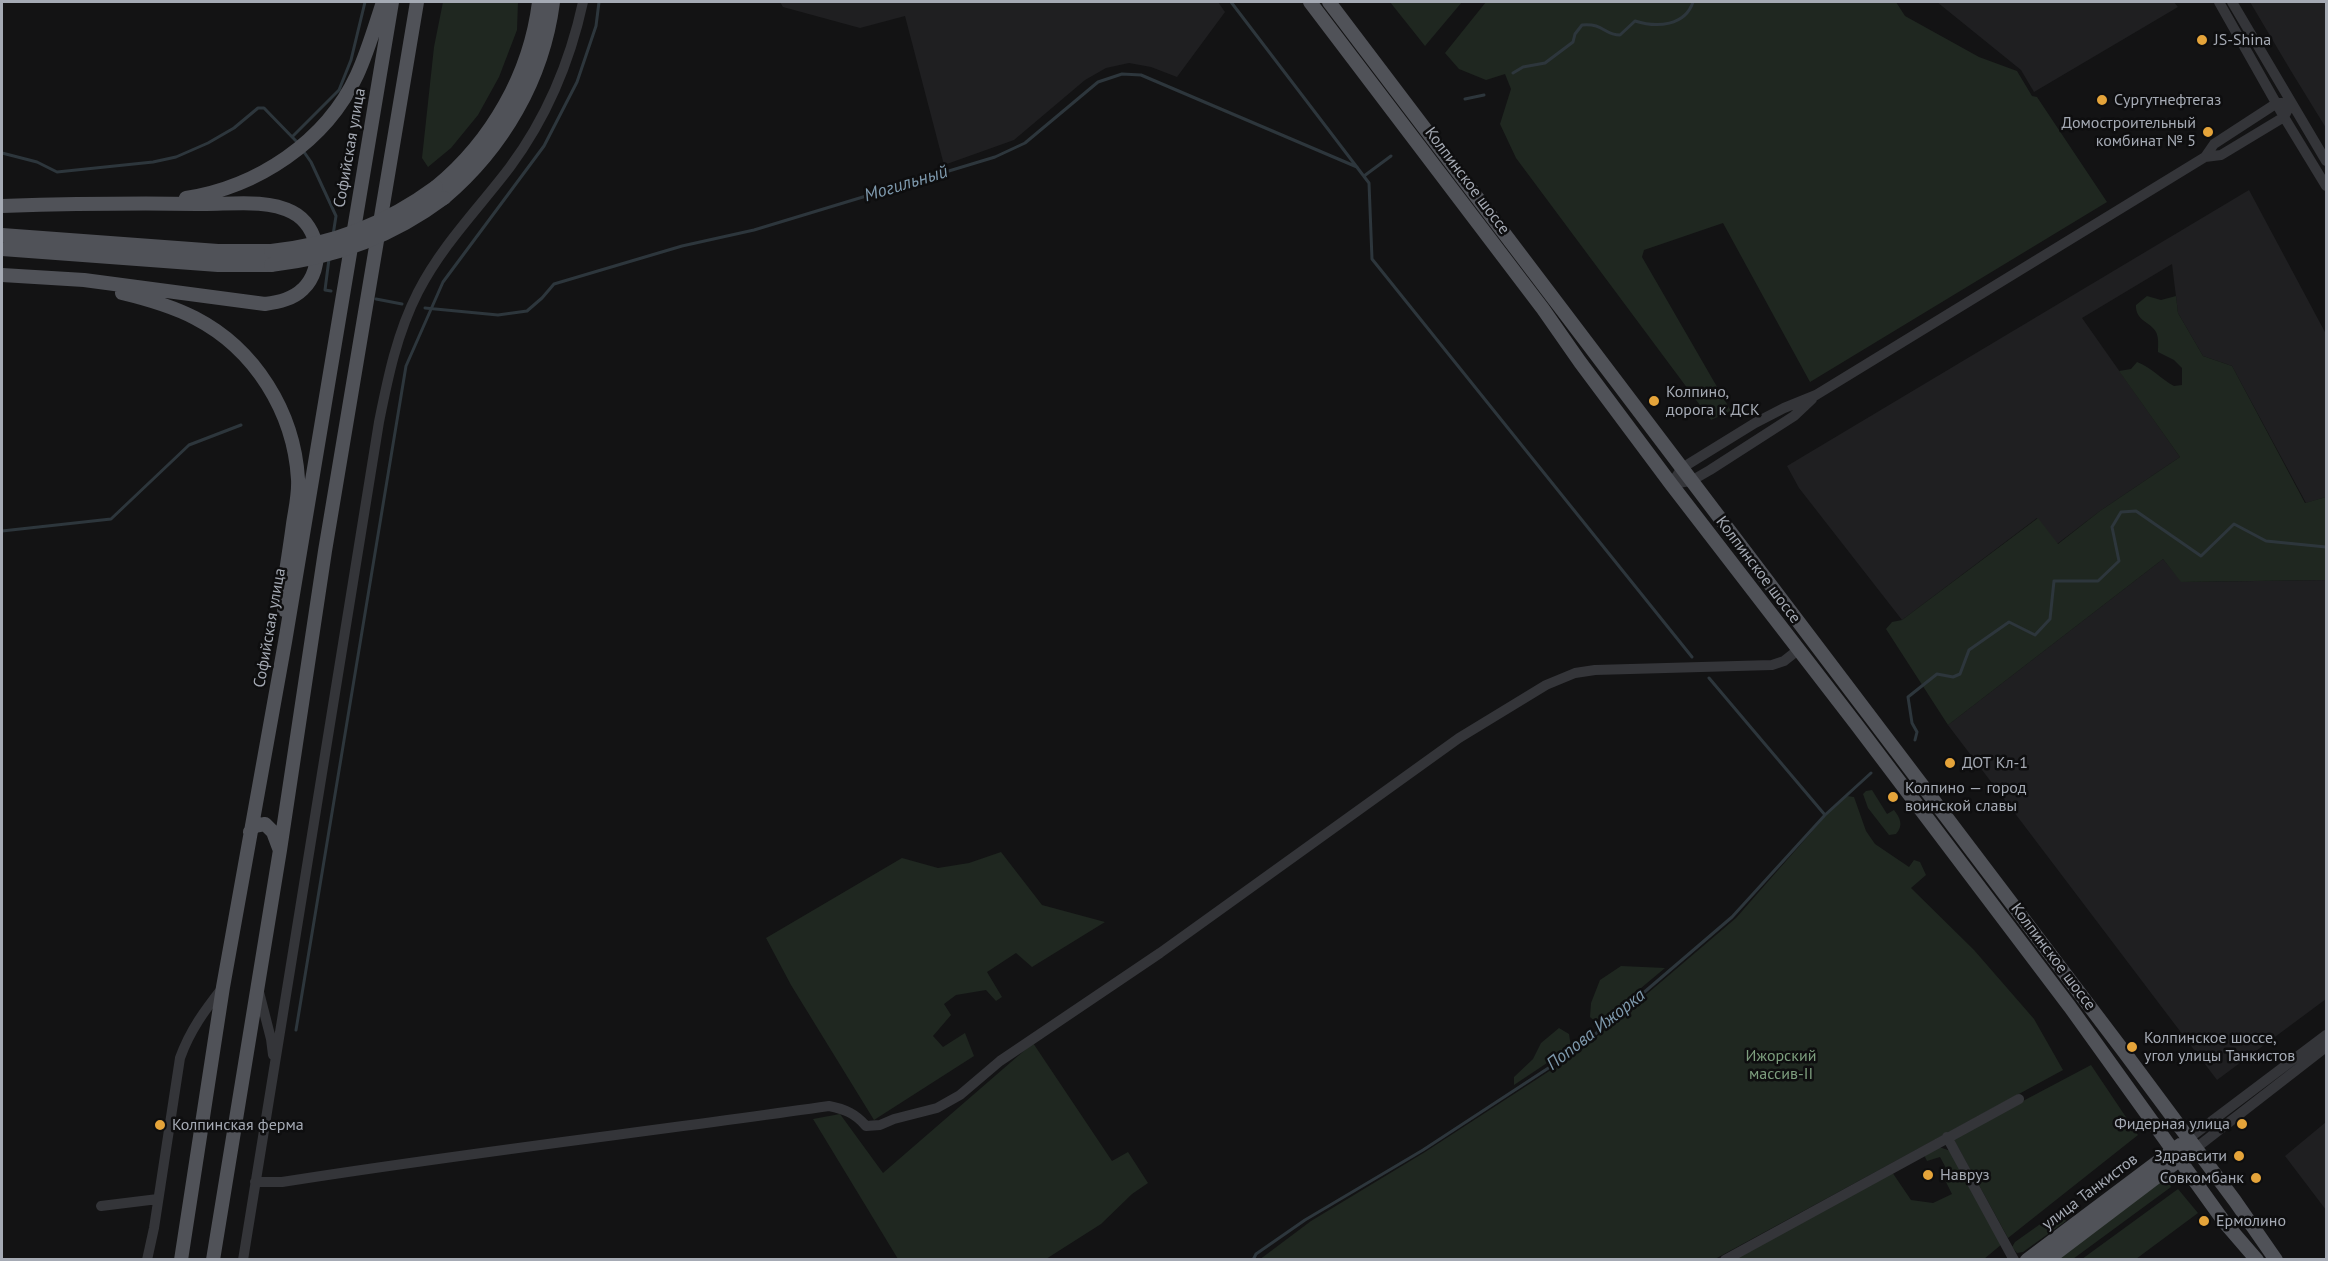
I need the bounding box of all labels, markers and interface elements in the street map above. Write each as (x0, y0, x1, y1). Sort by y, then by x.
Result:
place label: JS-Shina (2214, 30, 2271, 50)
marker: JS-Shina (2195, 33, 2209, 47)
street label: Софийская улица (330, 87, 370, 209)
place label: Сургутнефтегаз (2114, 90, 2221, 110)
marker: Сургутнефтегаз (2095, 93, 2109, 107)
place label: Домостроительный комбинат № 5 (2062, 113, 2196, 151)
street label: Колпинское шоссе (1421, 124, 1513, 238)
marker: Домостроительный комбинат № 5 (2201, 125, 2215, 139)
water label: Могильный (862, 161, 950, 207)
place label: Колпино, дорога к ДСК (1666, 382, 1760, 420)
marker: Колпино, дорога к ДСК (1647, 394, 1661, 408)
street label: Колпинское шоссе (1712, 513, 1804, 627)
street label: Софийская улица (250, 567, 290, 689)
place label: ДОТ Кл-1 (1962, 753, 2028, 773)
marker: ДОТ Кл-1 (1943, 756, 1957, 770)
place label: Колпино — город воинской славы (1905, 778, 2026, 816)
marker: Колпино — город воинской славы (1886, 790, 1900, 804)
street label: Колпинское шоссе (2007, 900, 2099, 1014)
water label: Попова Ижорка (1542, 985, 1650, 1075)
place label: Колпинское шоссе, угол улицы Танкистов (2144, 1028, 2295, 1066)
marker: Колпинское шоссе, угол улицы Танкистов (2125, 1040, 2139, 1054)
park label: Ижорский массив-II (1746, 1046, 1816, 1084)
place label: Фидерная улица (2114, 1114, 2230, 1134)
place label: Колпинская ферма (172, 1115, 304, 1135)
marker: Фидерная улица (2235, 1117, 2249, 1131)
marker: Колпинская ферма (153, 1118, 167, 1132)
place label: Здравсити (2154, 1146, 2227, 1166)
marker: Здравсити (2232, 1149, 2246, 1163)
street label: улица Танкистов (2038, 1150, 2142, 1234)
place label: Навруз (1940, 1165, 1990, 1185)
marker: Навруз (1921, 1168, 1935, 1182)
place label: Совкомбанк (2160, 1168, 2244, 1188)
marker: Совкомбанк (2249, 1171, 2263, 1185)
place label: Ермолино (2216, 1211, 2286, 1231)
marker: Ермолино (2197, 1214, 2211, 1228)

